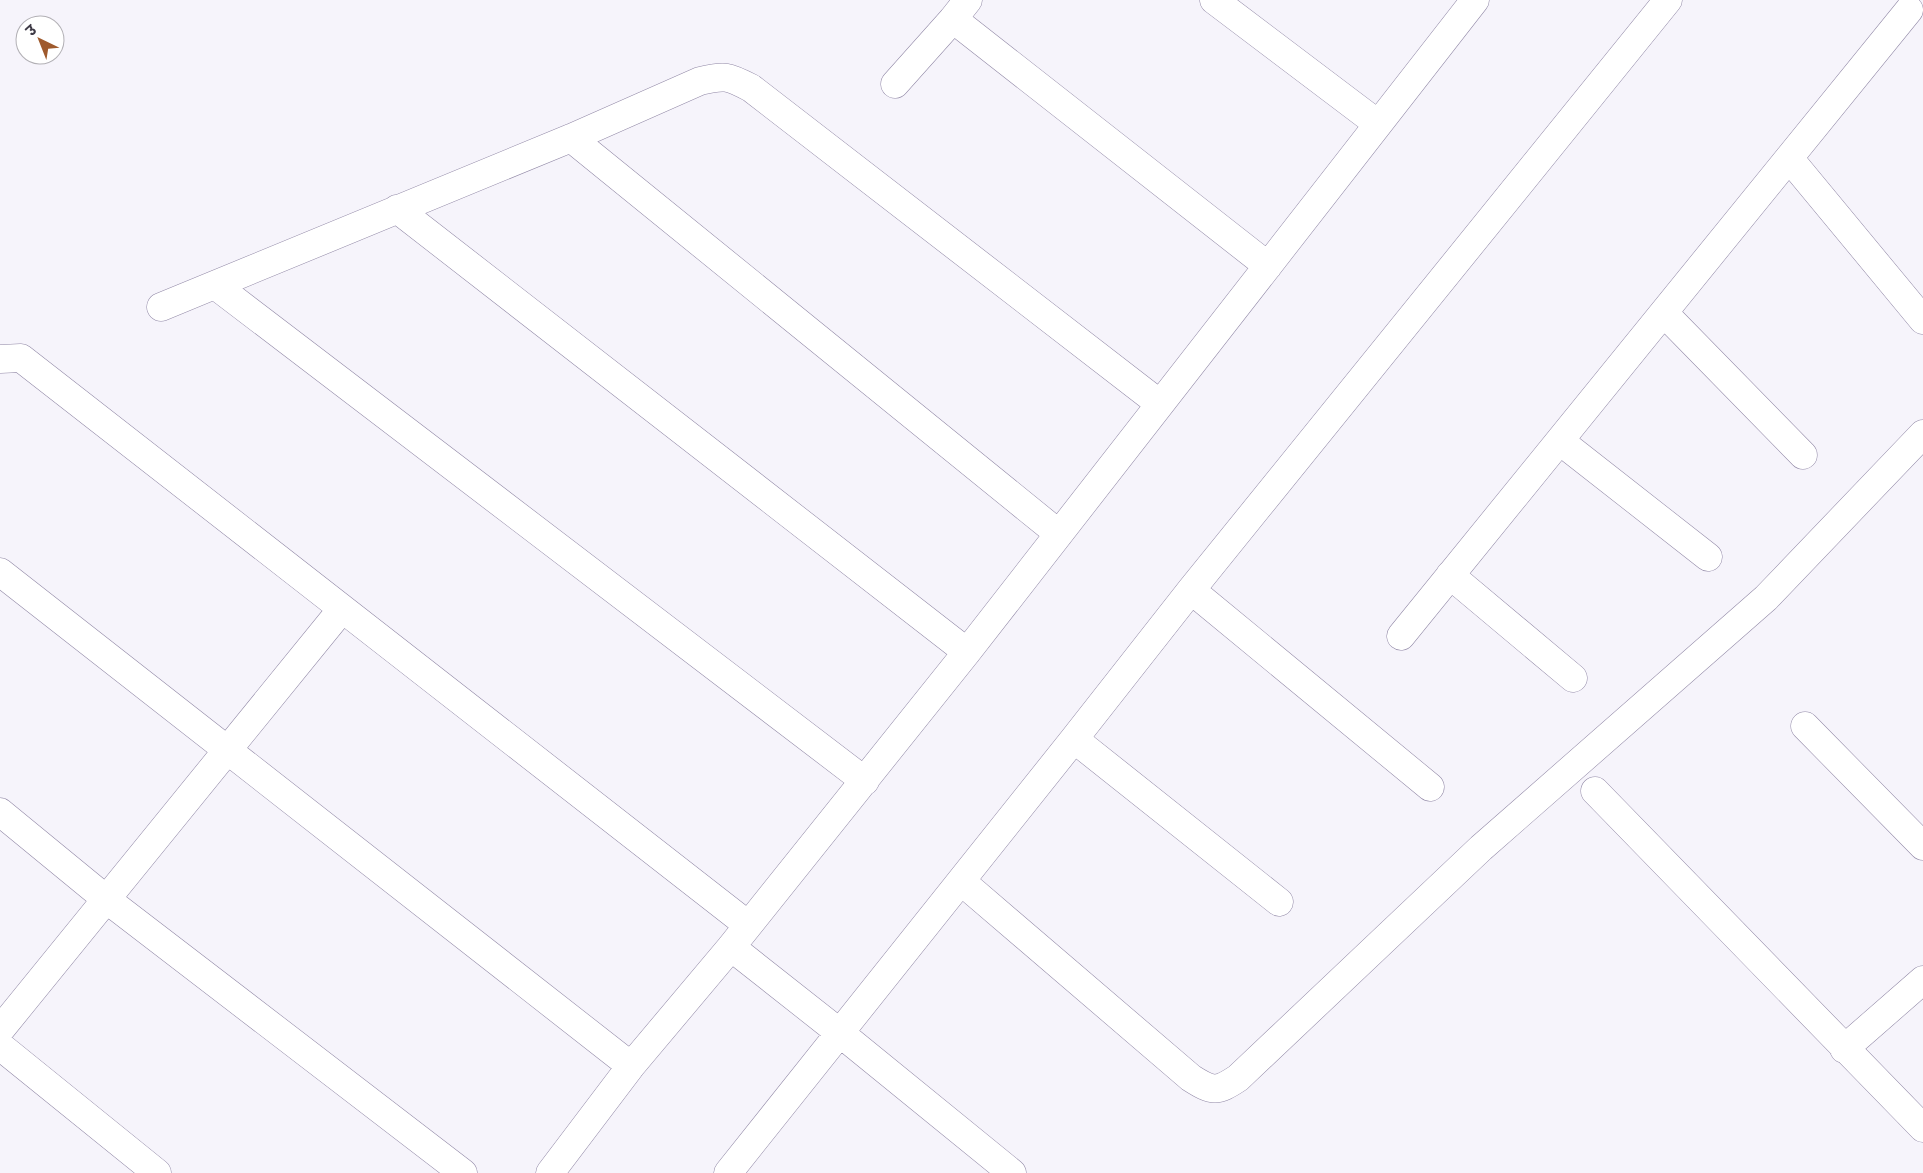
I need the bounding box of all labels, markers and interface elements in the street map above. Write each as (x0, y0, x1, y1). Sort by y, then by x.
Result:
north arrow (15, 15, 65, 65)
text: उ (21, 20, 42, 41)

